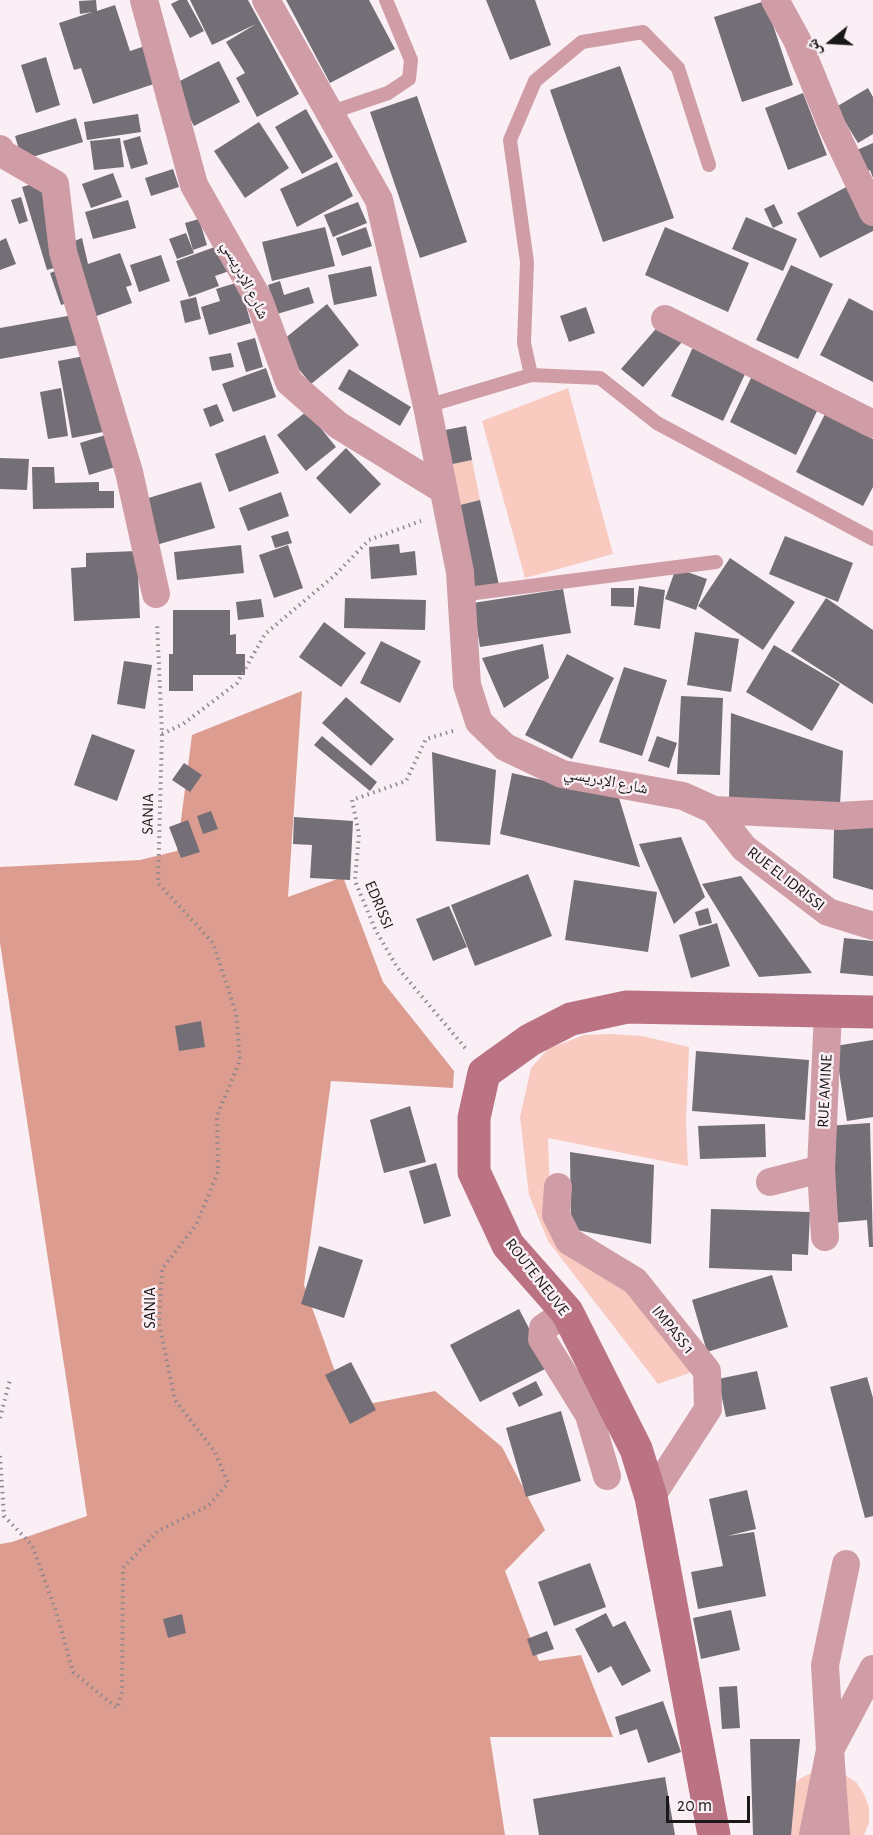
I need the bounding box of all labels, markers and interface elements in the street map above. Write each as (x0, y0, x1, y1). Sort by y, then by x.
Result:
north arrow (801, 12, 861, 72)
text: ش (804, 37, 824, 58)
street label: شارع الإدريسي (217, 238, 273, 322)
street label: شارع الإدريسي (562, 763, 650, 799)
street label: SANIA (138, 793, 158, 835)
street label: RUE EL IDRISSI (743, 843, 829, 915)
street label: EDRISSI (360, 878, 398, 932)
street label: RUE AMINE (813, 1054, 837, 1128)
street label: ROUTE NEUVE (501, 1235, 573, 1319)
street label: SANIA (140, 1287, 160, 1329)
street label: IMPASS 1 (648, 1302, 698, 1358)
scale bar (669, 1784, 753, 1822)
text: 20 m (677, 1797, 712, 1815)

